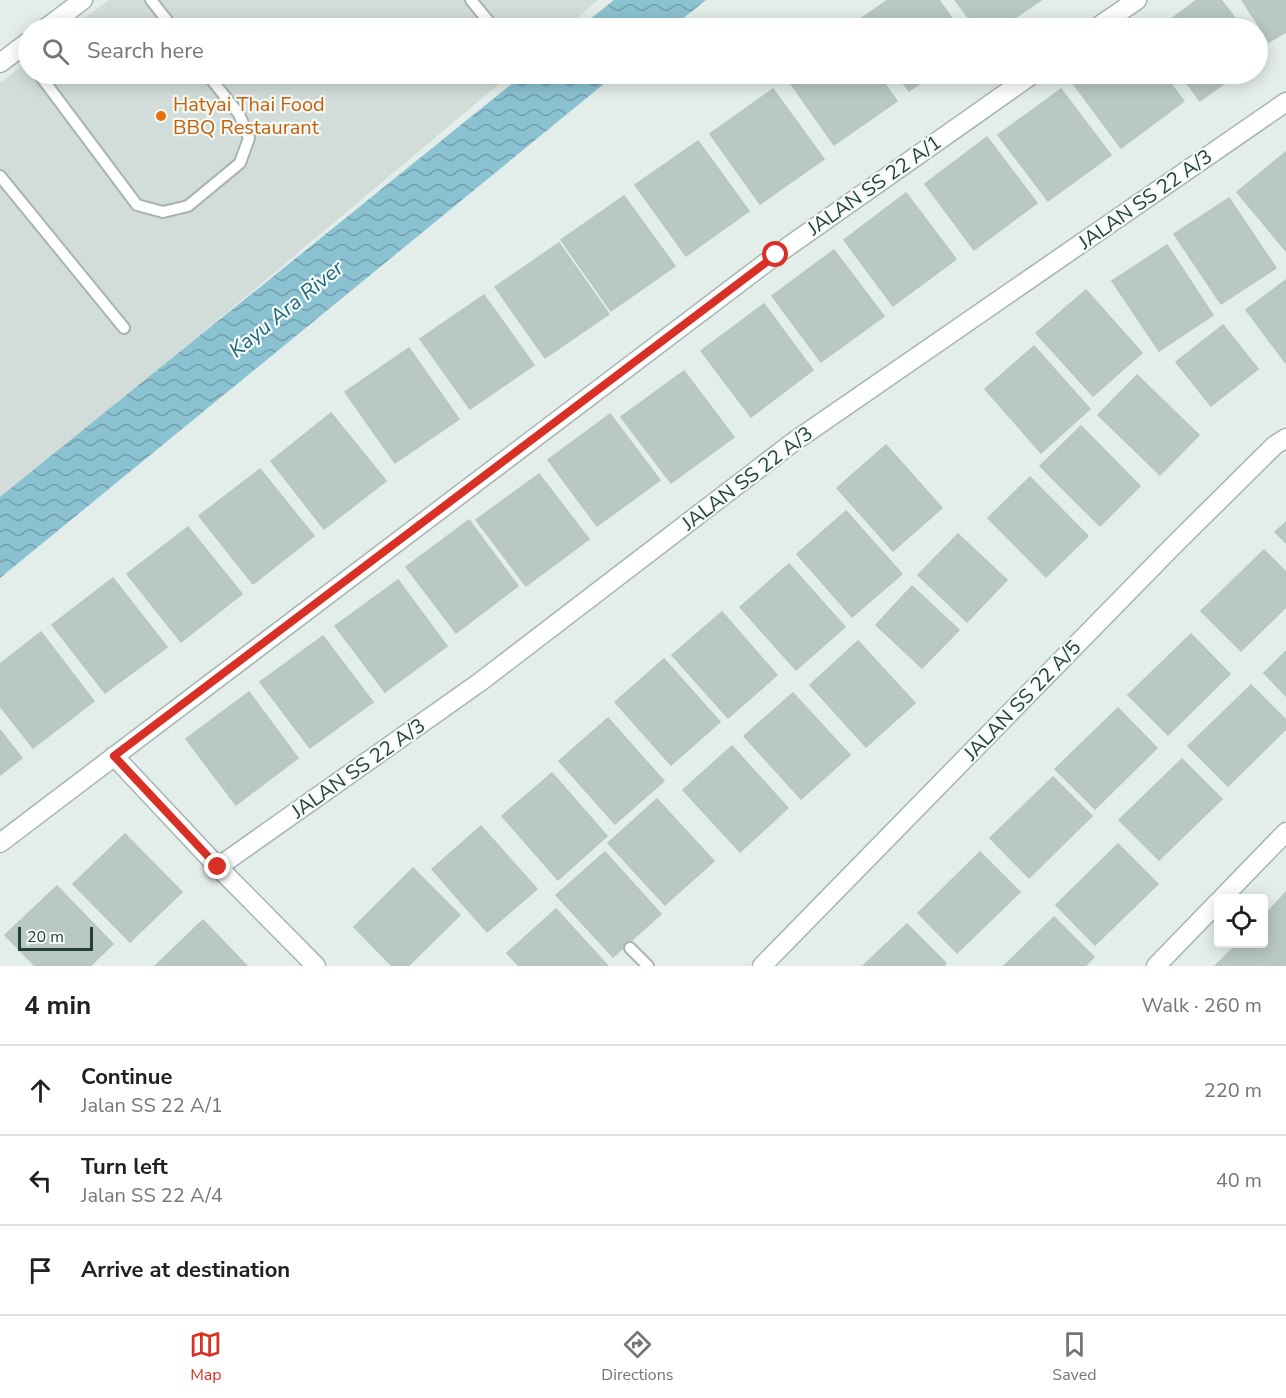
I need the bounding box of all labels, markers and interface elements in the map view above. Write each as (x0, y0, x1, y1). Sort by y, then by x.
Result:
search box (18, 18, 1268, 84)
icon: search (39, 35, 72, 68)
text: Search here (87, 36, 204, 66)
place label: Hatyai Thai Food BBQ Restaurant (173, 91, 325, 141)
marker: Hatyai Thai Food BBQ Restaurant (154, 109, 168, 123)
street label: JALAN SS 22 A/1 (801, 129, 947, 242)
street label: JALAN SS 22 A/3 (1072, 143, 1218, 256)
route start (762, 241, 788, 267)
water label: Kayu Ara River (223, 254, 349, 364)
street label: JALAN SS 22 A/3 (675, 420, 818, 537)
street label: JALAN SS 22 A/5 (957, 634, 1087, 767)
street label: JALAN SS 22 A/3 (285, 712, 431, 825)
route end (204, 853, 230, 879)
map controls (1214, 894, 1268, 948)
button: locate (1214, 894, 1268, 948)
scale bar (18, 924, 93, 952)
text: 20 m (27, 926, 64, 948)
text: 4 min (24, 988, 91, 1023)
text: Walk · 260 m (1142, 992, 1262, 1019)
text: Continue (81, 1062, 172, 1092)
icon: ahead (24, 1074, 57, 1107)
text: 220 m (1204, 1077, 1262, 1104)
text: Jalan SS 22 A/1 (81, 1092, 223, 1119)
text: Turn left (81, 1152, 168, 1182)
icon: left (24, 1164, 57, 1197)
text: 40 m (1216, 1167, 1262, 1194)
text: Jalan SS 22 A/4 (81, 1182, 223, 1209)
icon: arrive (24, 1254, 57, 1287)
text: Arrive at destination (81, 1255, 290, 1285)
tab: Map (189, 1328, 222, 1386)
tab: Directions (601, 1328, 673, 1386)
tab: Saved (1052, 1328, 1097, 1386)

